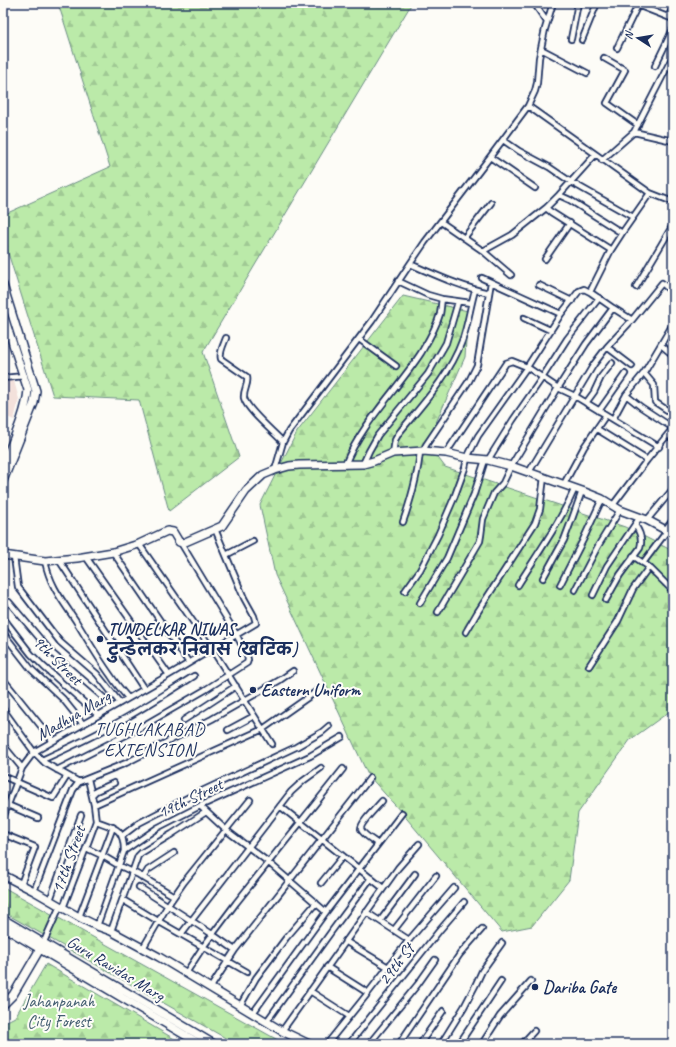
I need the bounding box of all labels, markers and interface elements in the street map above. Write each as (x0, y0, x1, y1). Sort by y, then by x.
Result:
north arrow (618, 18, 658, 58)
text: N (621, 29, 636, 41)
place label: TUNDELKAR NIWAS टुन्डेलकर निवास (खटिक) (106, 619, 299, 663)
street label: 9th Street (28, 631, 89, 691)
marker: TUNDELKAR NIWAS टुन्डेलकर निवास (खटिक) (95, 634, 105, 644)
place label: Eastern Uniform (261, 680, 362, 701)
street label: Madhya Marg (32, 685, 116, 745)
marker: Eastern Uniform (248, 685, 258, 695)
district label: TUGHLAKABAD EXTENSION (95, 718, 206, 761)
street label: 19th Street (154, 773, 228, 823)
street label: 17th Street (47, 821, 91, 895)
street label: Guru Ravidas Marg (63, 931, 169, 1006)
street label: 29th St (374, 938, 420, 989)
place label: Dariba Gate (543, 977, 617, 998)
marker: Dariba Gate (530, 982, 540, 992)
park label: Jahanpanah City Forest (22, 991, 96, 1032)

